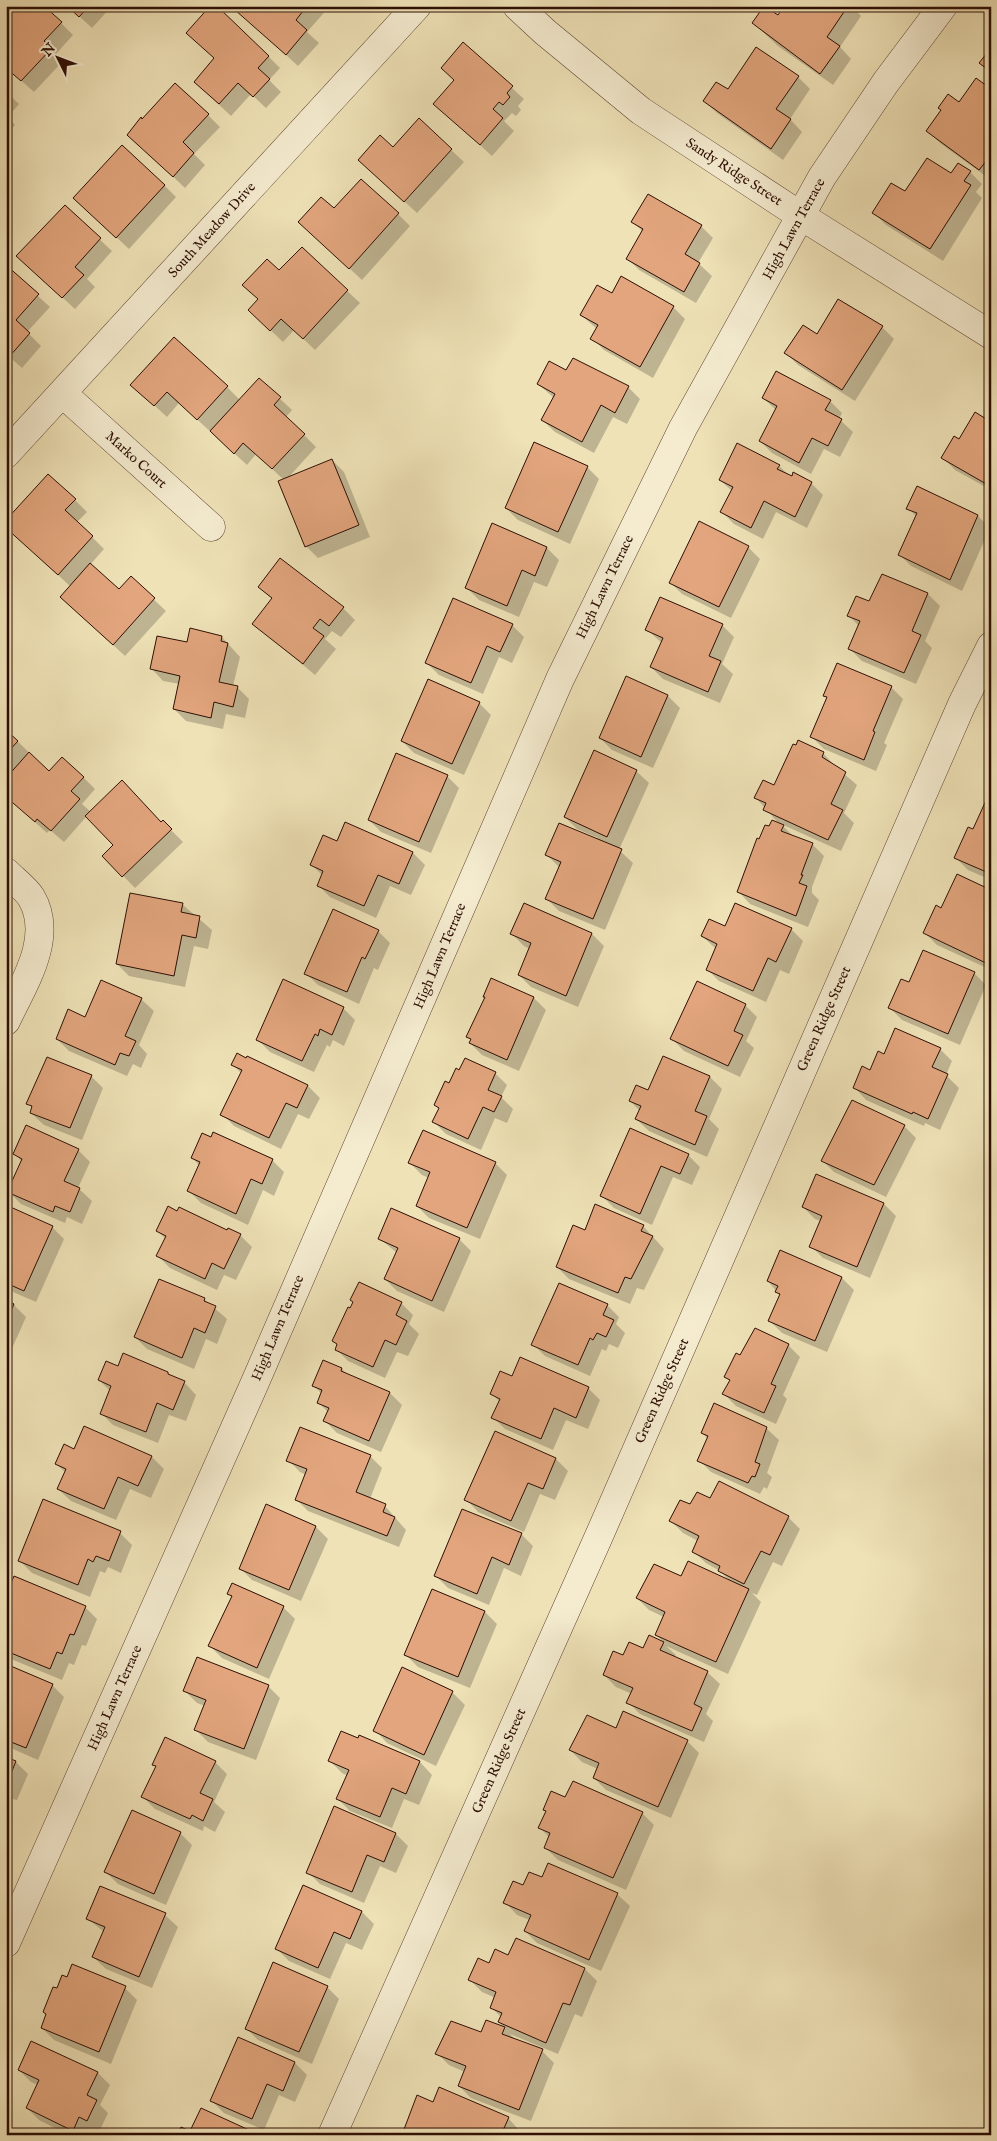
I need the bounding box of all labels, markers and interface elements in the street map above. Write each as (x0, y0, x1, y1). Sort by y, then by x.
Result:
north arrow (32, 32, 82, 82)
text: N (38, 39, 60, 61)
street label: Sandy Ridge Street (682, 134, 786, 210)
street label: High Lawn Terrace (759, 174, 830, 283)
street label: South Meadow Drive (164, 178, 260, 282)
street label: Marko Court (101, 428, 171, 493)
street label: High Lawn Terrace (572, 532, 638, 642)
street label: High Lawn Terrace (410, 900, 471, 1012)
street label: Green Ridge Street (793, 963, 855, 1074)
street label: High Lawn Terrace (248, 1272, 309, 1384)
street label: Green Ridge Street (631, 1335, 693, 1446)
street label: High Lawn Terrace (84, 1642, 147, 1754)
street label: Green Ridge Street (468, 1705, 530, 1816)

